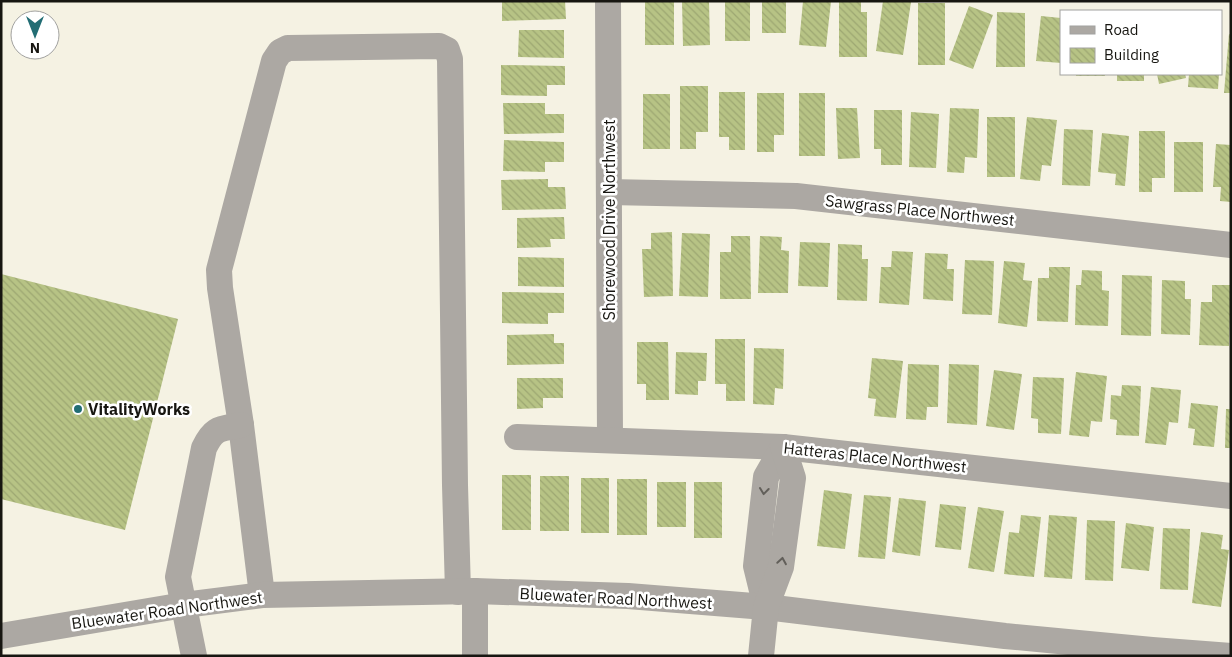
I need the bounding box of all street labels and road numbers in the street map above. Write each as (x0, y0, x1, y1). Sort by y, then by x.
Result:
street label: Shorewood Drive Northwest (599, 119, 619, 321)
street label: Sawgrass Place Northwest (824, 190, 1016, 230)
street label: Hatteras Place Northwest (783, 437, 967, 477)
street label: Bluewater Road Northwest (519, 583, 713, 613)
street label: Bluewater Road Northwest (70, 587, 264, 633)

